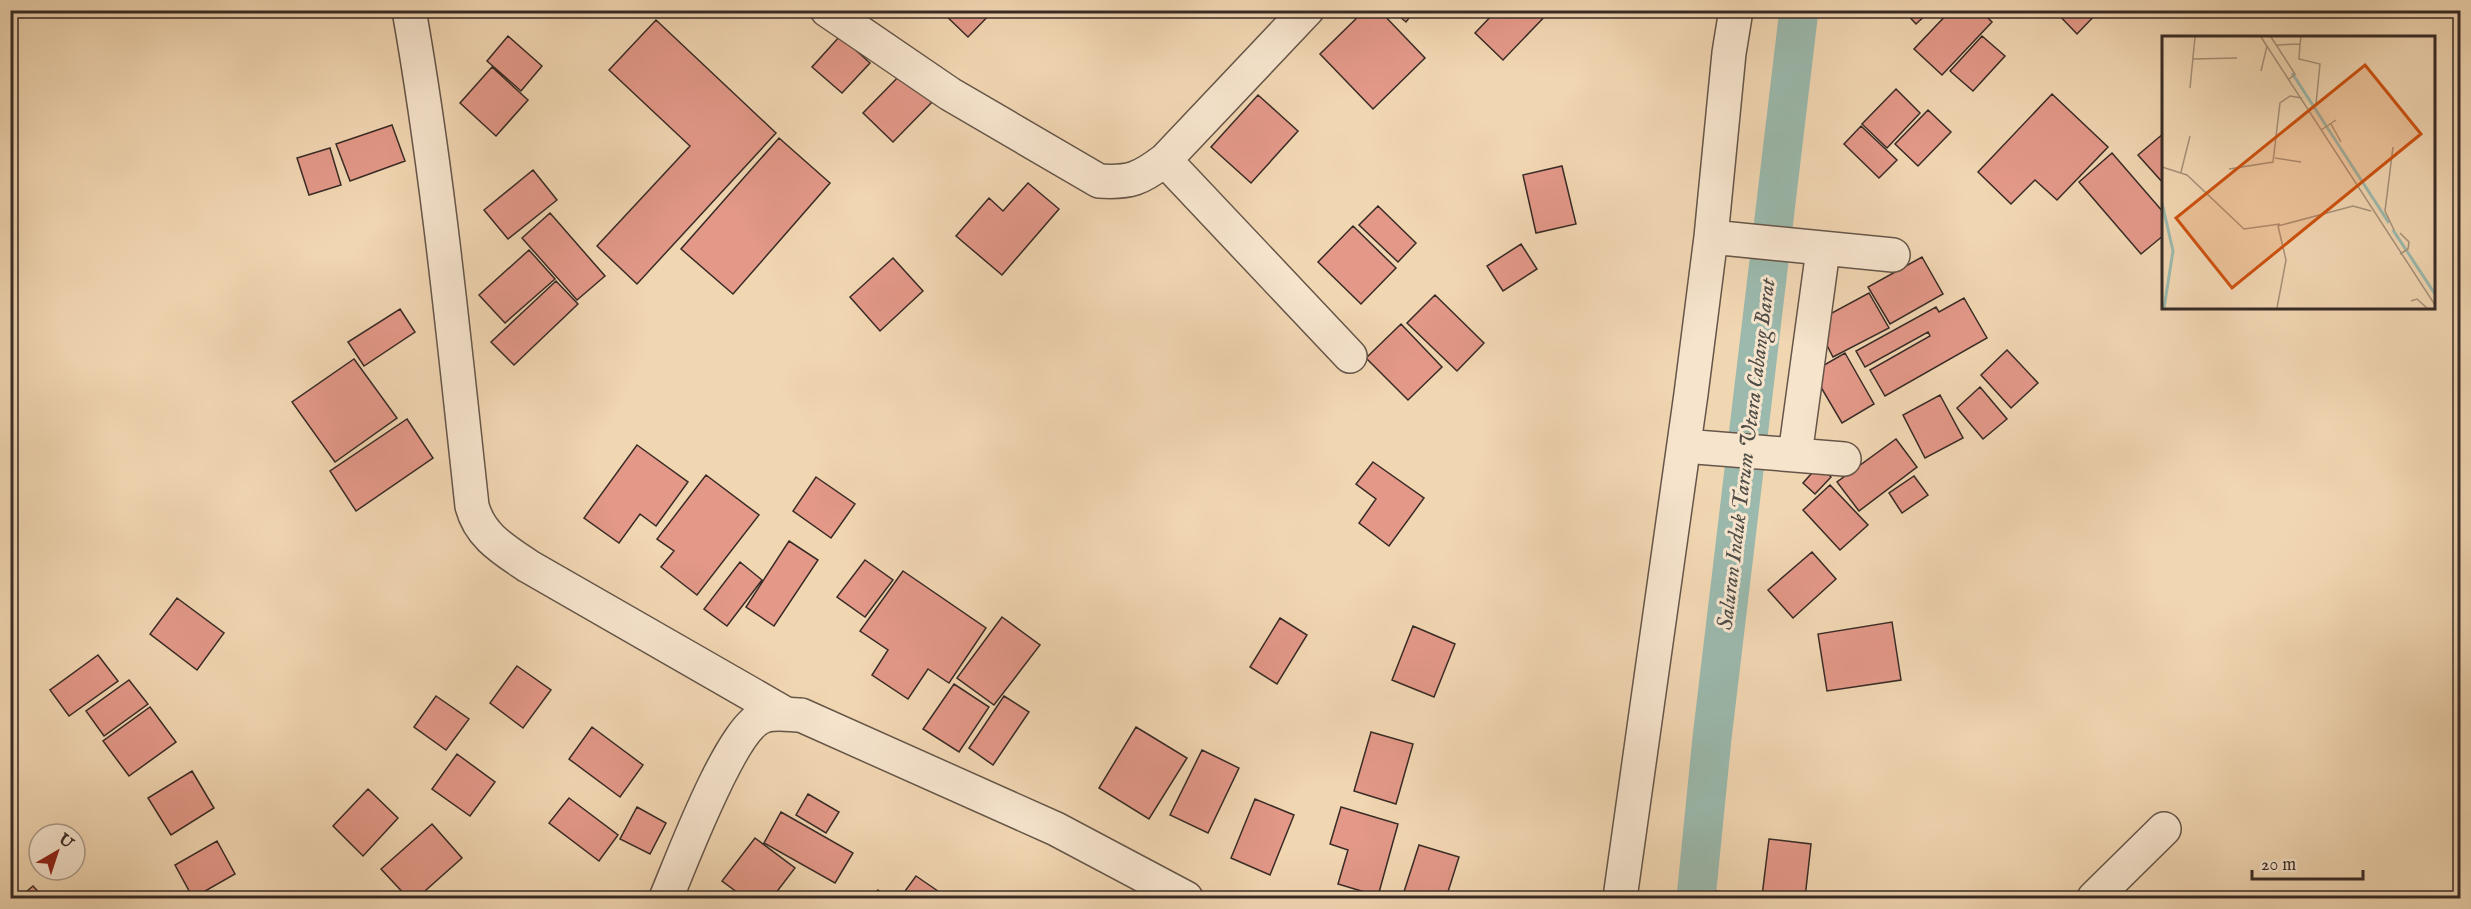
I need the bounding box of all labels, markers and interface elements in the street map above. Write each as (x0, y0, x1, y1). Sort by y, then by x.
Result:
inset map (2162, 36, 2435, 309)
water label: Saluran Induk Tarum Utara Cabang Barat (1712, 276, 1783, 631)
north arrow (27, 822, 87, 882)
text: U (53, 829, 77, 854)
scale bar (2252, 843, 2363, 881)
text: 20 m (2261, 854, 2296, 877)

